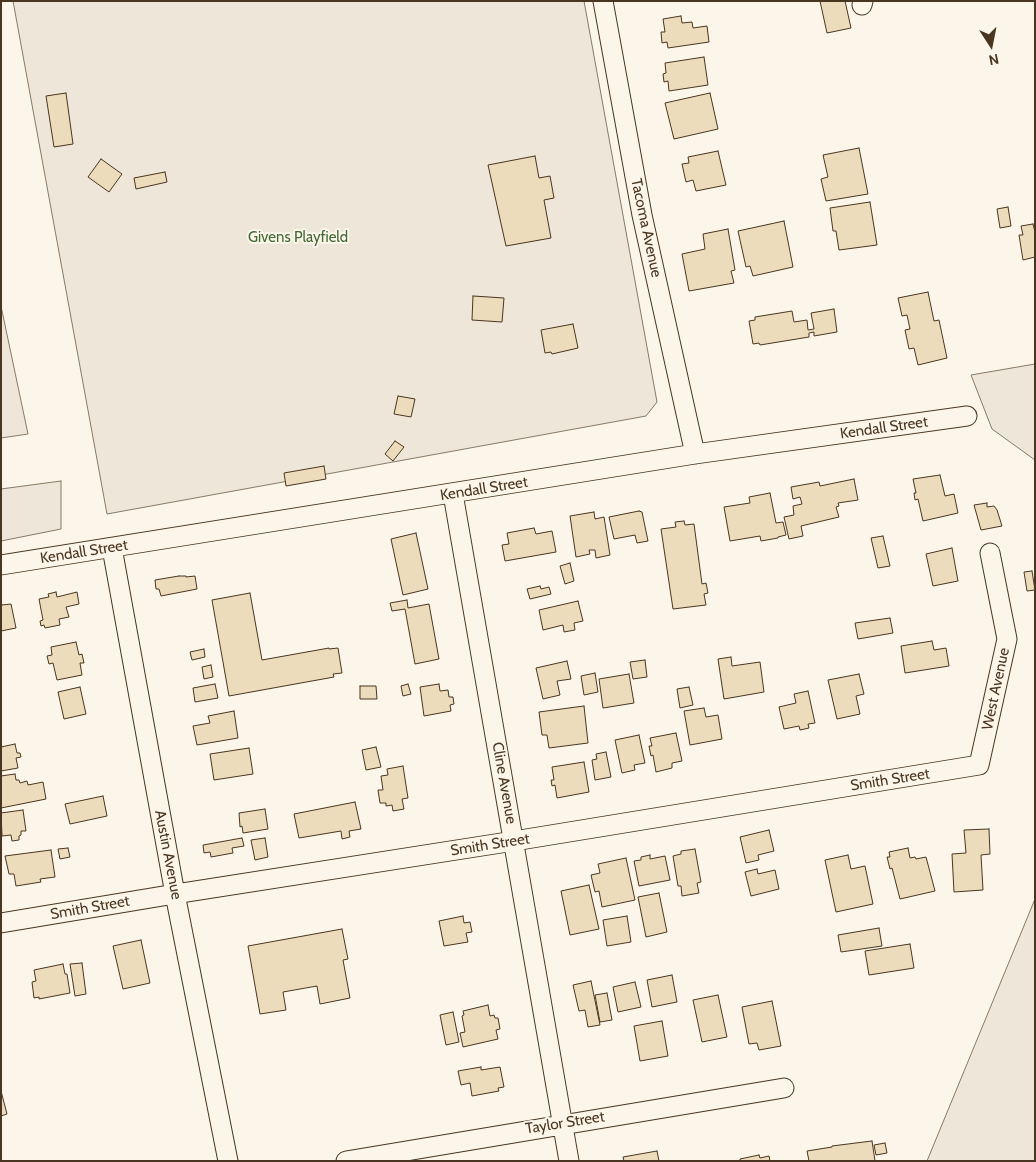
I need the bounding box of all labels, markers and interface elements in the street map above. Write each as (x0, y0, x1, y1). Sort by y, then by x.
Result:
north arrow (966, 20, 1016, 70)
text: N (987, 50, 1000, 70)
street label: Tacoma Avenue (627, 177, 665, 279)
park label: Givens Playfield (248, 229, 348, 247)
street label: Kendall Street (839, 413, 929, 443)
street label: Kendall Street (439, 473, 529, 505)
street label: Kendall Street (39, 536, 129, 568)
street label: West Avenue (979, 646, 1013, 732)
street label: Cline Avenue (488, 741, 520, 825)
street label: Smith Street (849, 765, 931, 795)
street label: Austin Avenue (151, 809, 185, 901)
street label: Smith Street (449, 830, 531, 860)
street label: Smith Street (49, 892, 131, 924)
street label: Taylor Street (524, 1108, 606, 1138)

